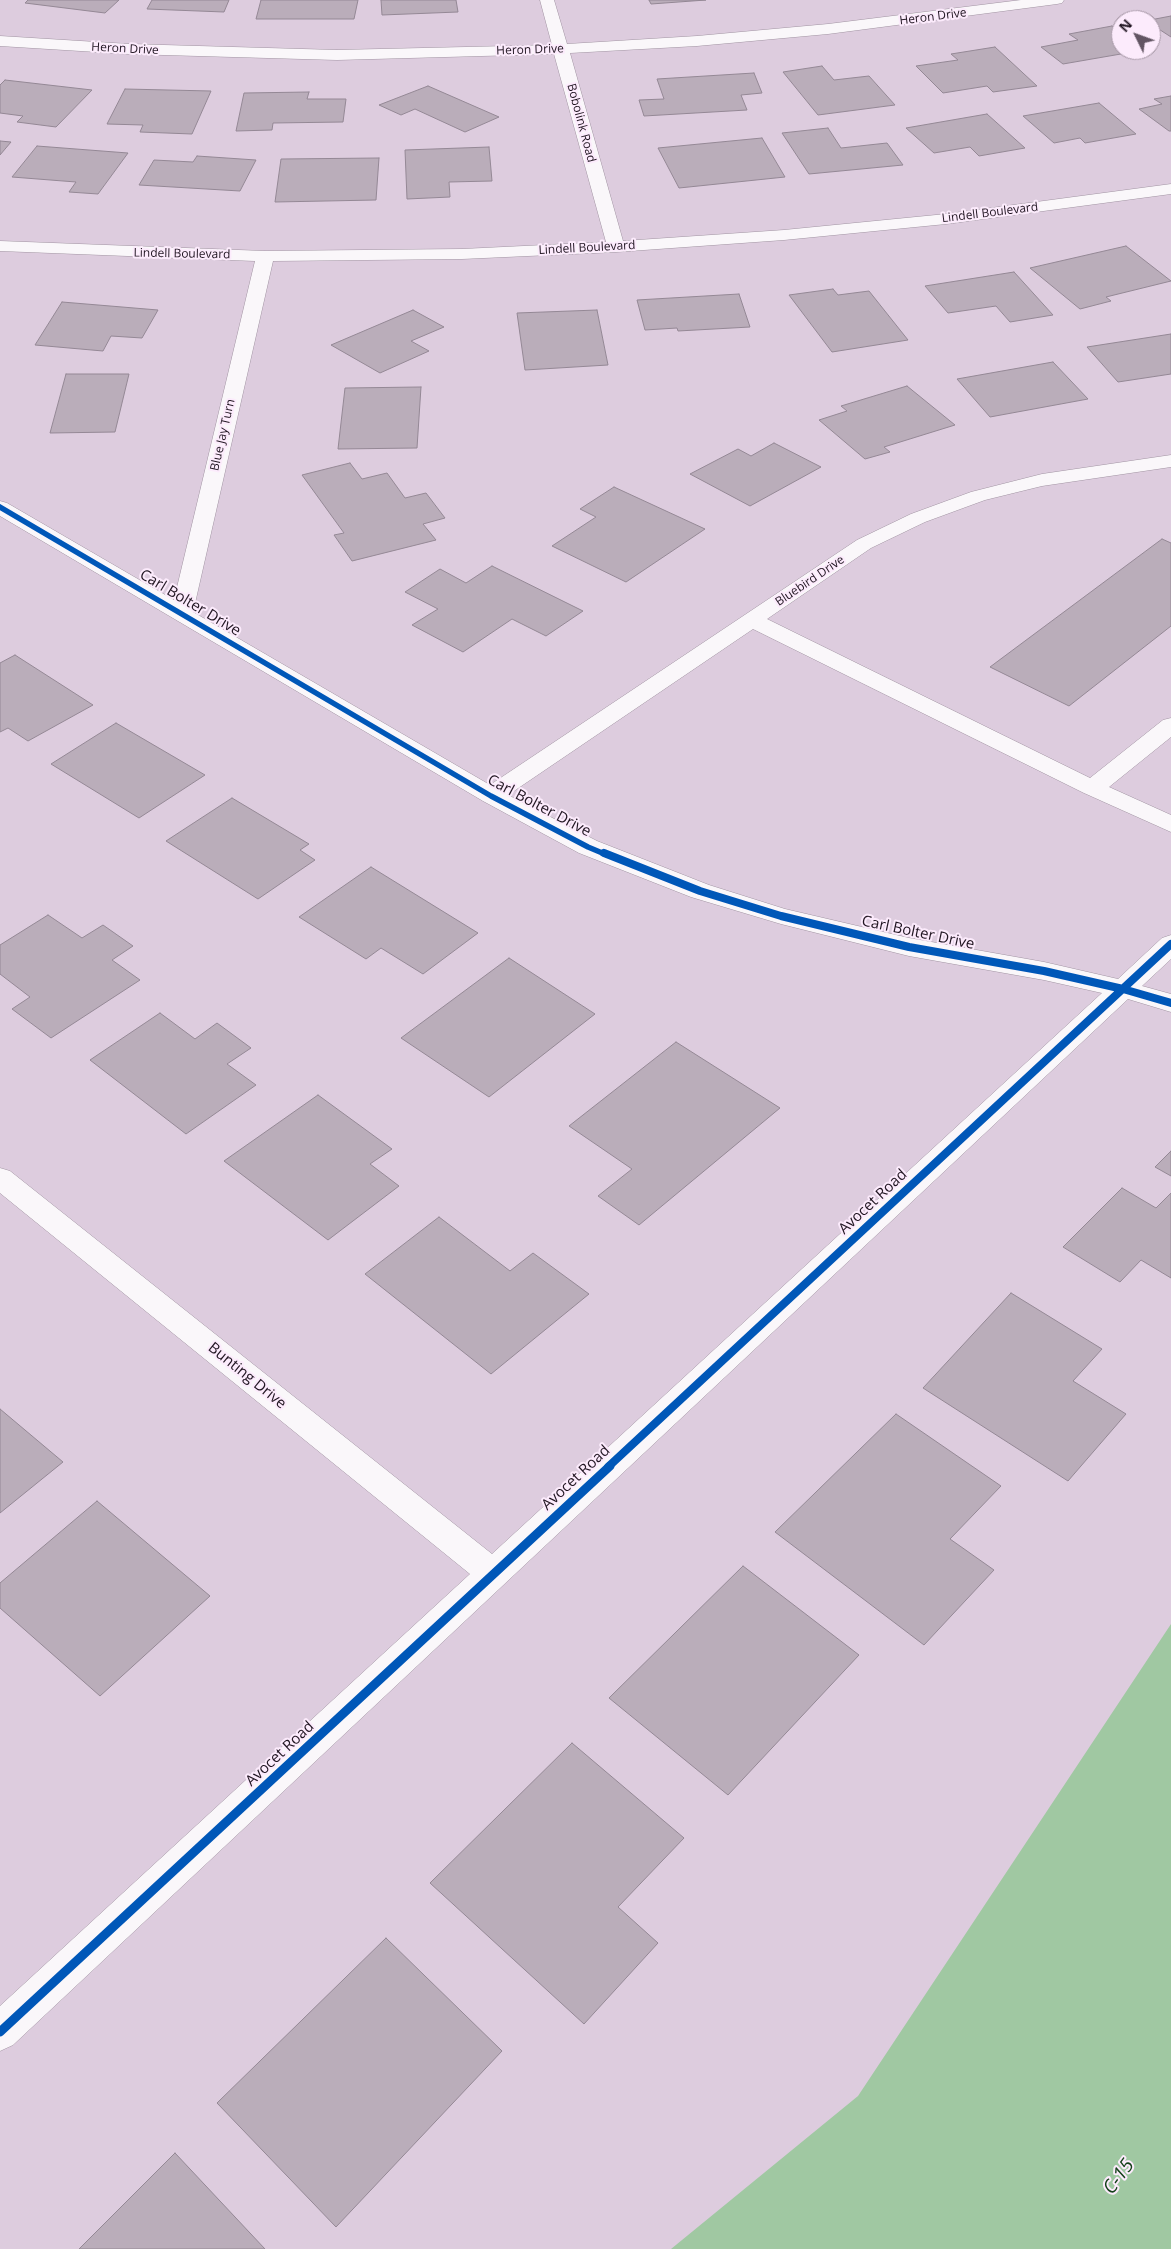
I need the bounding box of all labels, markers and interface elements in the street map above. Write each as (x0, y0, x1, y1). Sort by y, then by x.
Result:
street label: Heron Drive (899, 6, 967, 28)
north arrow (1111, 10, 1161, 60)
text: N (1114, 15, 1136, 36)
street label: Heron Drive (91, 40, 159, 58)
street label: Heron Drive (496, 42, 564, 58)
street label: Bobolink Road (564, 82, 598, 164)
street label: Lindell Boulevard (941, 200, 1039, 226)
street label: Lindell Boulevard (538, 238, 636, 258)
street label: Lindell Boulevard (133, 246, 231, 262)
street label: Blue Jay Turn (208, 398, 238, 472)
street label: Bluebird Drive (773, 553, 847, 609)
street label: Carl Bolter Drive (136, 566, 244, 640)
street label: Carl Bolter Drive (484, 771, 594, 841)
street label: Carl Bolter Drive (860, 912, 976, 954)
street label: Avocet Road (835, 1166, 911, 1238)
street label: Bunting Drive (204, 1339, 290, 1413)
street label: Avocet Road (538, 1442, 614, 1514)
street label: Avocet Road (242, 1718, 318, 1790)
water label: C-15 (1099, 2155, 1139, 2199)

